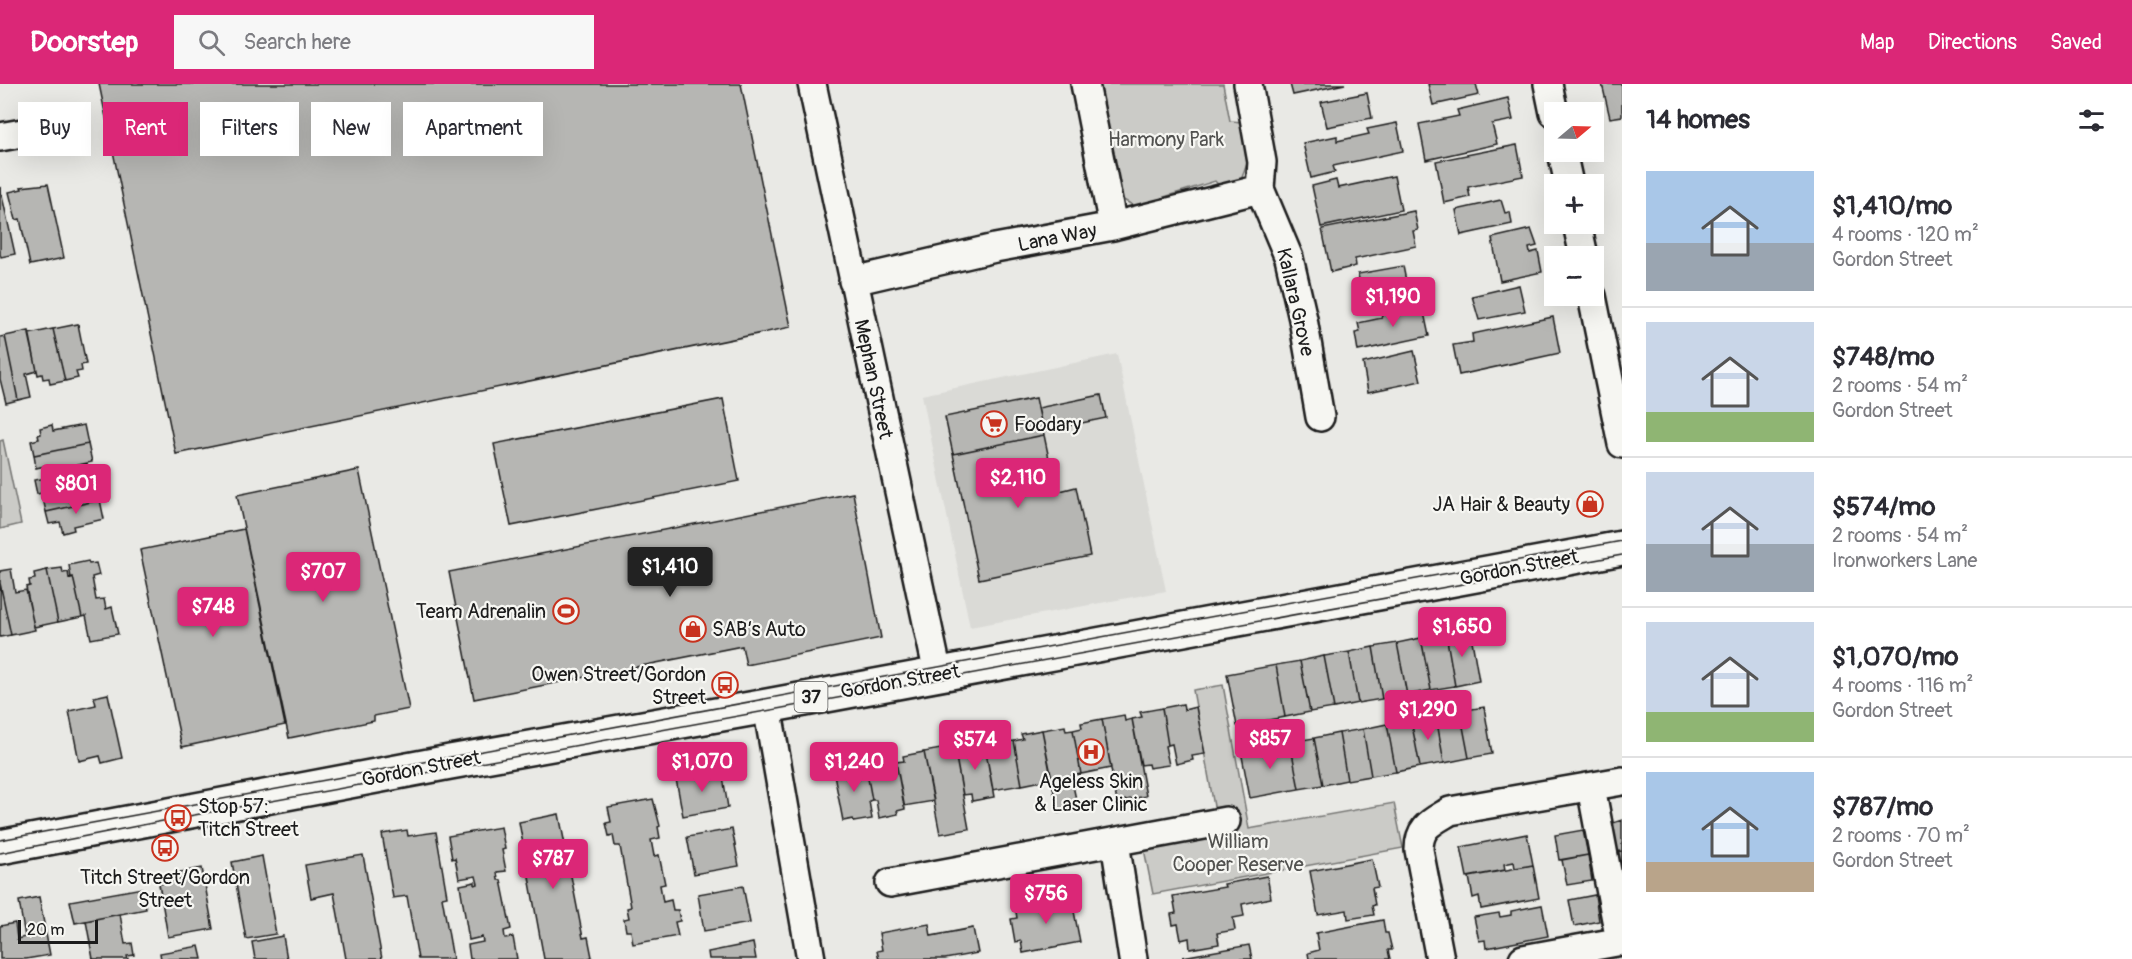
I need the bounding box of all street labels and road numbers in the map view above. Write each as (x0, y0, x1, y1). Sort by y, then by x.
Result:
street label: Lana Way (1016, 218, 1099, 257)
street label: Kallara Grove (1271, 245, 1320, 359)
street label: Mephan Street (849, 317, 899, 442)
street label: Gordon Street (1458, 544, 1582, 591)
street label: Gordon Street (839, 659, 963, 704)
road number: 37 (794, 682, 828, 712)
street label: Gordon Street (360, 745, 484, 792)

